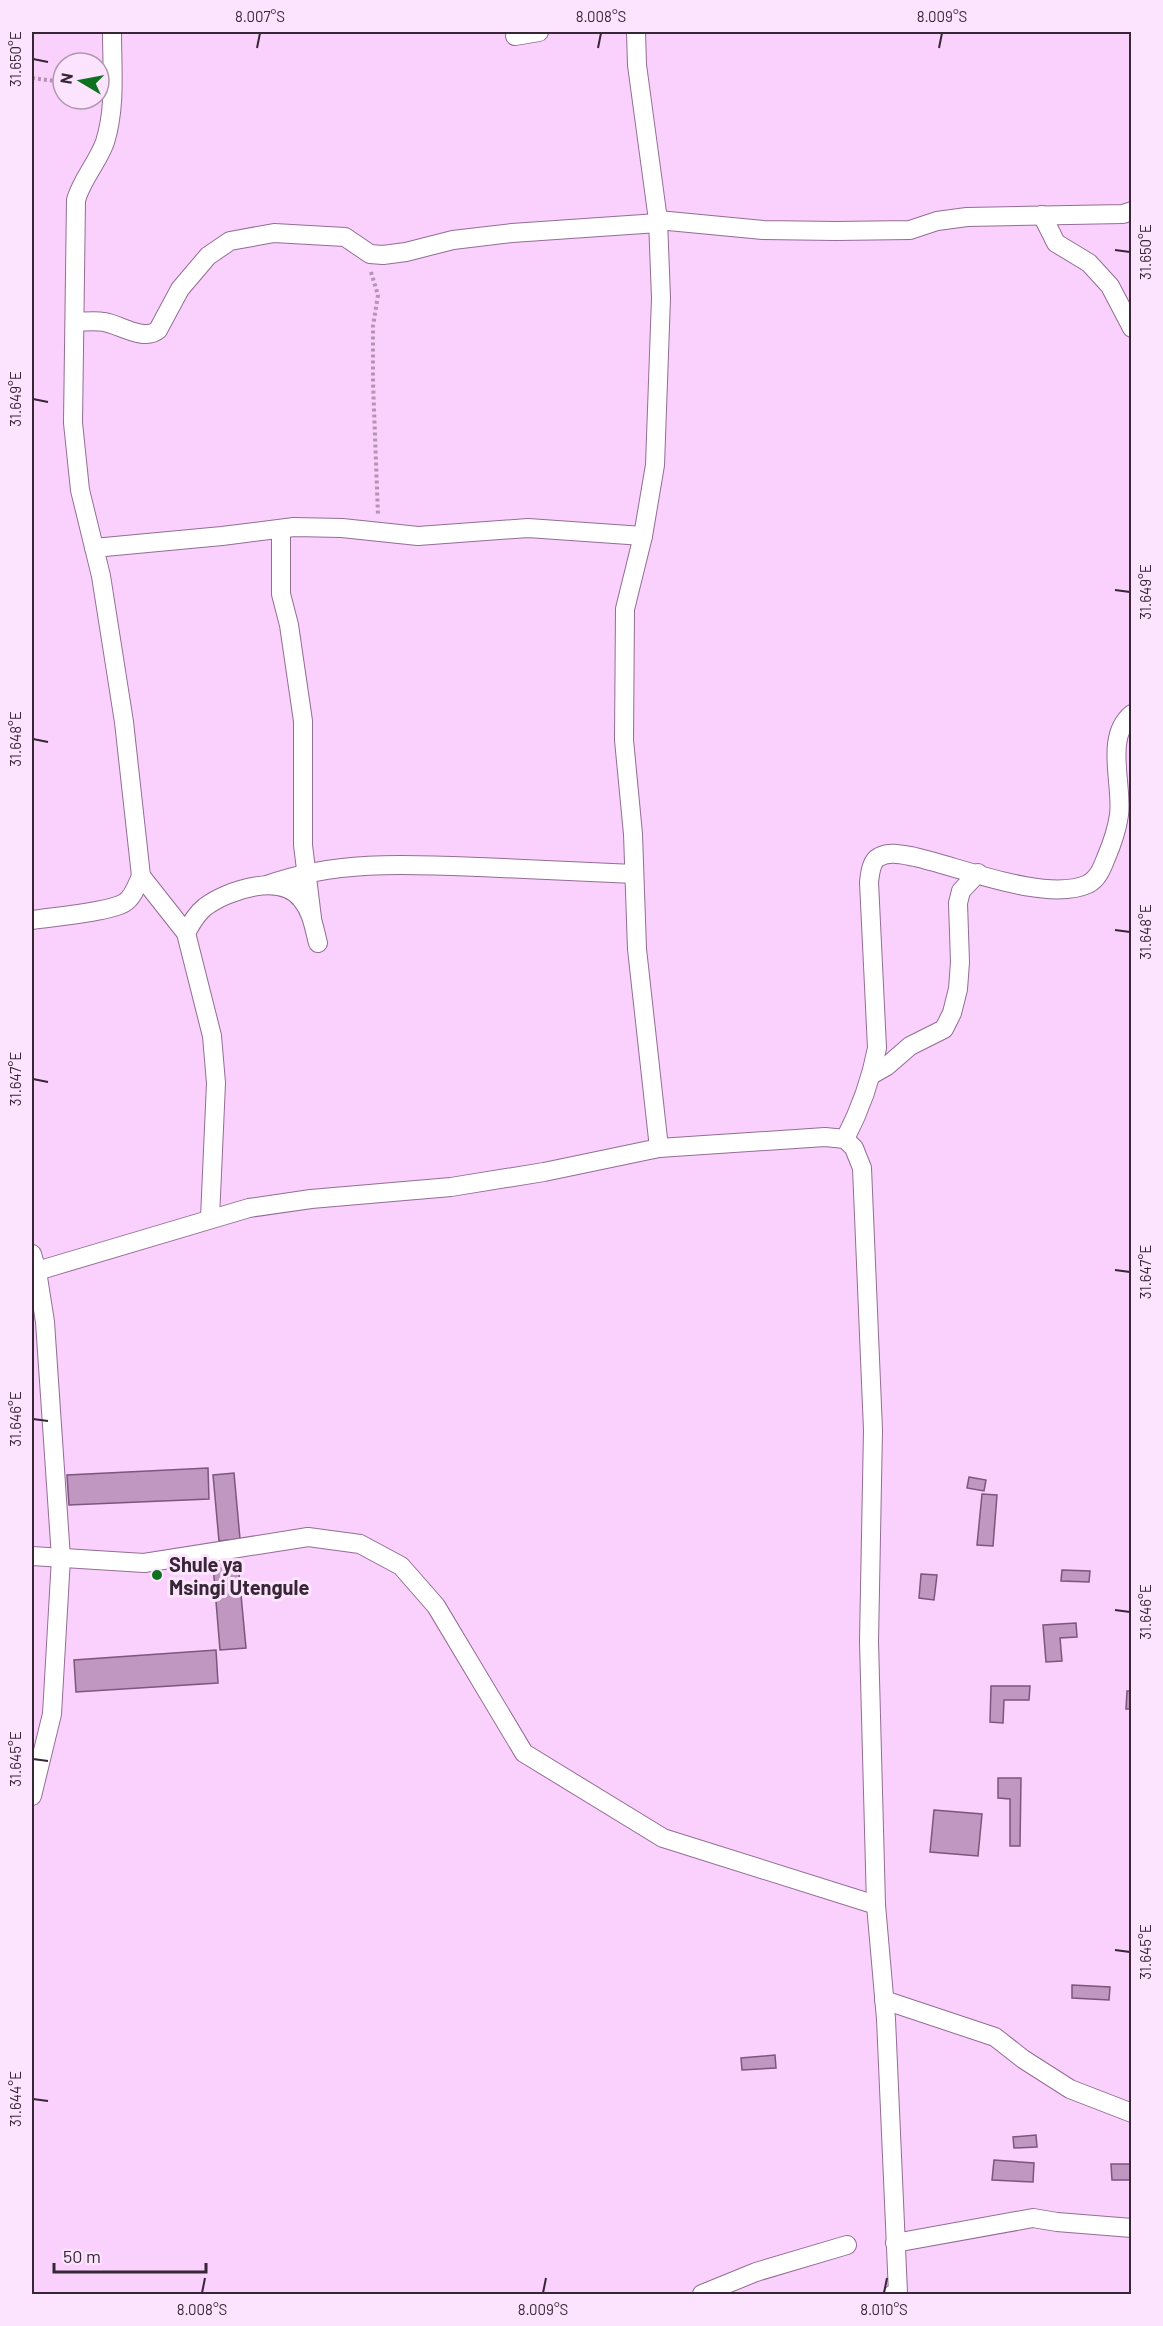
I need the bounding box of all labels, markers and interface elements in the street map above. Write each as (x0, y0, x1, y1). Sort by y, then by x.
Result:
text: 8.007°S (235, 7, 285, 25)
text: 8.008°S (576, 7, 626, 25)
text: 8.009°S (917, 7, 967, 25)
text: 31.650°E (6, 31, 24, 87)
north arrow (51, 51, 111, 111)
text: N (55, 71, 76, 85)
text: 31.650°E (1136, 224, 1154, 280)
text: 31.649°E (6, 371, 24, 427)
text: 31.649°E (1136, 564, 1154, 620)
text: 31.648°E (6, 711, 24, 767)
text: 31.648°E (1136, 904, 1154, 960)
text: 31.647°E (6, 1052, 24, 1106)
text: 31.647°E (1136, 1245, 1154, 1299)
text: 31.646°E (6, 1391, 24, 1447)
place label: Shule ya Msingi Utengule (169, 1552, 309, 1599)
marker: Shule ya Msingi Utengule (150, 1568, 164, 1582)
text: 31.646°E (1136, 1584, 1154, 1640)
text: 31.645°E (6, 1731, 24, 1787)
text: 31.645°E (1136, 1924, 1154, 1980)
text: 31.644°E (6, 2071, 24, 2127)
scale bar (54, 2236, 206, 2274)
text: 50 m (63, 2245, 101, 2267)
text: 8.008°S (177, 2300, 227, 2318)
text: 8.009°S (518, 2300, 568, 2318)
text: 8.010°S (860, 2300, 908, 2318)

